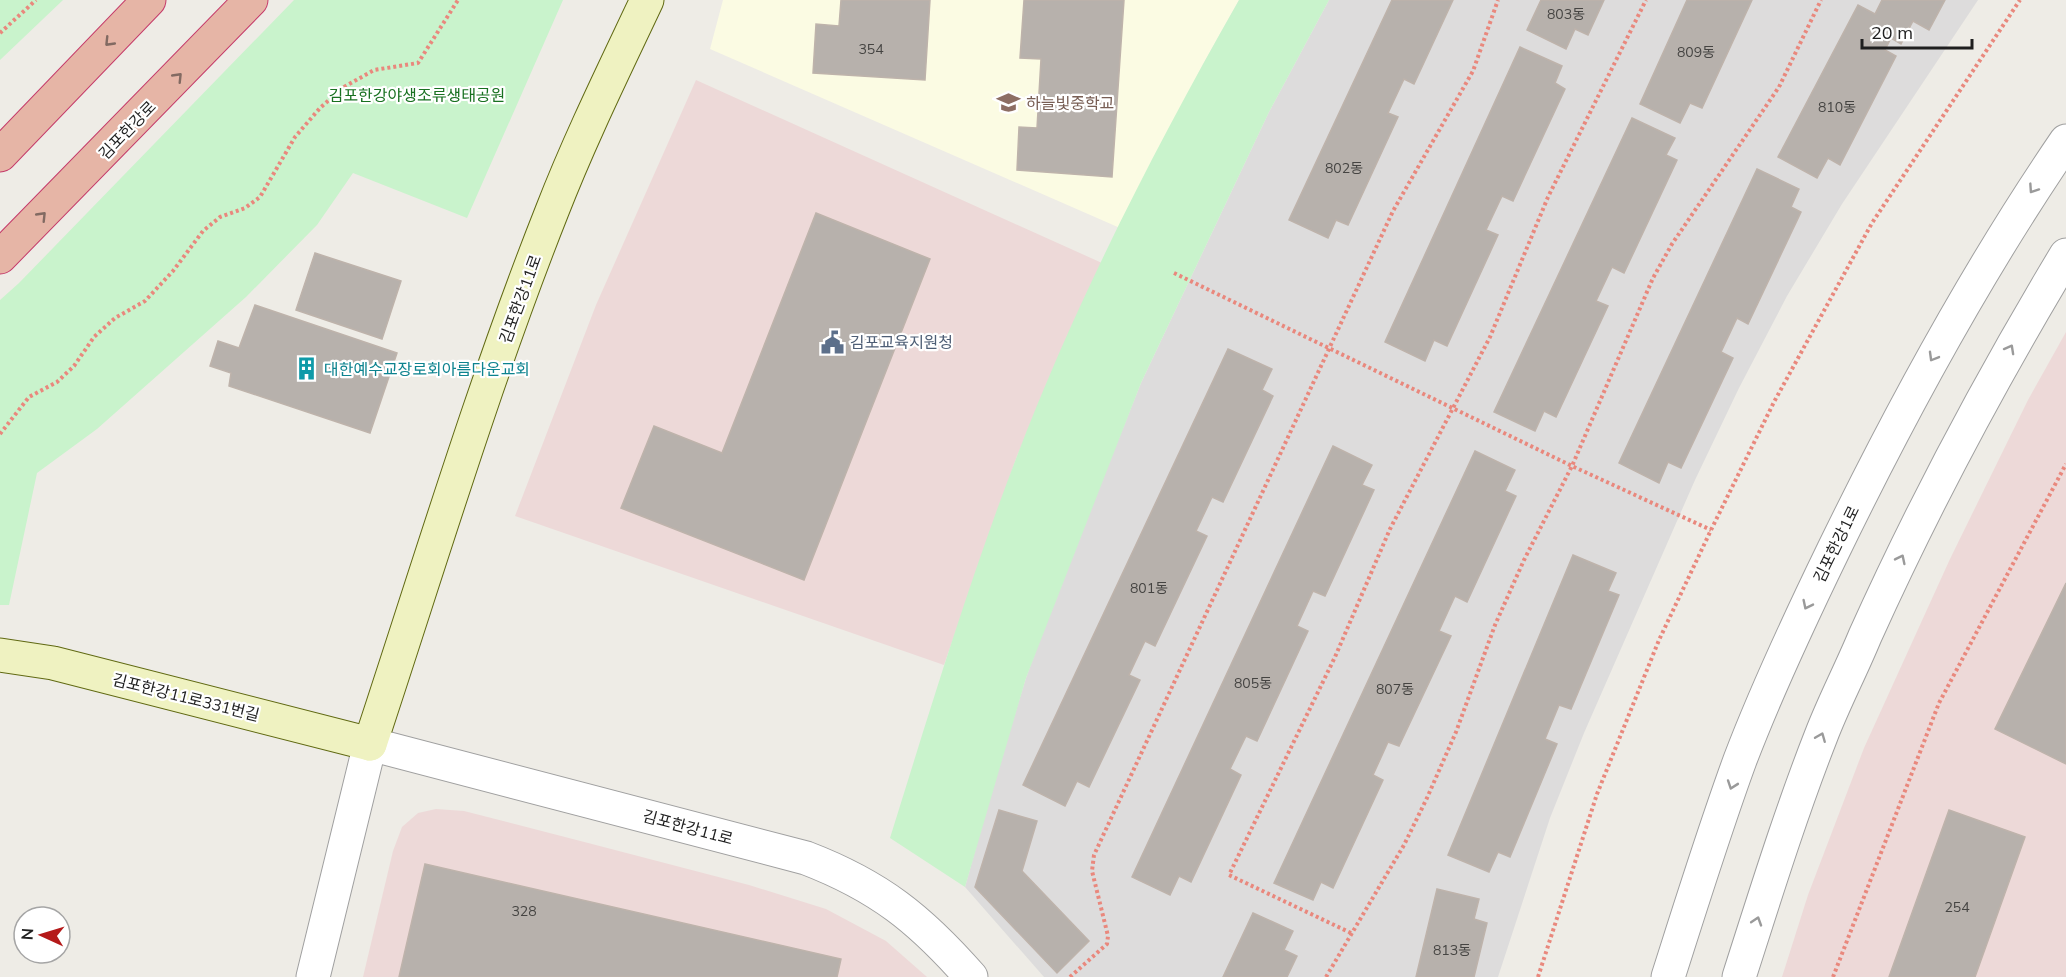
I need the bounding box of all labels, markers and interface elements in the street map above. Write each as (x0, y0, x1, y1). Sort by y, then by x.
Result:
house number: 803동 (1547, 5, 1585, 23)
scale bar (1862, 12, 1972, 50)
text: 20 m (1871, 21, 1913, 44)
one-way arrow (105, 36, 116, 46)
house number: 354 (858, 40, 884, 58)
house number: 809동 (1677, 43, 1715, 61)
one-way arrow (171, 74, 182, 84)
park label: 김포한강야생조류생태공원 (329, 85, 505, 105)
school or university icon: 하늘빛중학교 (995, 90, 1021, 116)
place label: 하늘빛중학교 (1026, 93, 1114, 113)
street label: 김포한강로 (94, 96, 160, 163)
house number: 810동 (1818, 98, 1856, 116)
house number: 802동 (1325, 159, 1363, 177)
one-way arrow (2029, 183, 2040, 194)
one-way arrow (34, 213, 45, 224)
street label: 김포한강11로 (495, 252, 545, 346)
public building icon: 김포교육지원청 (819, 329, 845, 355)
place label: 김포교육지원청 (850, 332, 953, 352)
one-way arrow (2003, 345, 2014, 355)
one-way arrow (1929, 350, 1940, 361)
building icon: 대한예수교장로회아름다운교회 (293, 356, 319, 382)
place label: 대한예수교장로회아름다운교회 (324, 359, 530, 379)
street label: 김포한강1로 (1809, 502, 1863, 586)
one-way arrow (1894, 555, 1905, 566)
house number: 801동 (1130, 579, 1168, 597)
one-way arrow (1802, 599, 1814, 610)
street label: 김포한강11로331번길 (110, 669, 262, 725)
house number: 805동 (1234, 674, 1272, 692)
house number: 807동 (1376, 680, 1414, 698)
one-way arrow (1814, 732, 1826, 743)
one-way arrow (1726, 779, 1739, 790)
street label: 김포한강11로 (641, 805, 736, 849)
house number: 254 (1944, 898, 1970, 916)
house number: 328 (511, 902, 537, 920)
north arrow (12, 905, 72, 965)
one-way arrow (1750, 916, 1762, 927)
text: N (17, 927, 37, 941)
house number: 813동 (1433, 941, 1471, 959)

